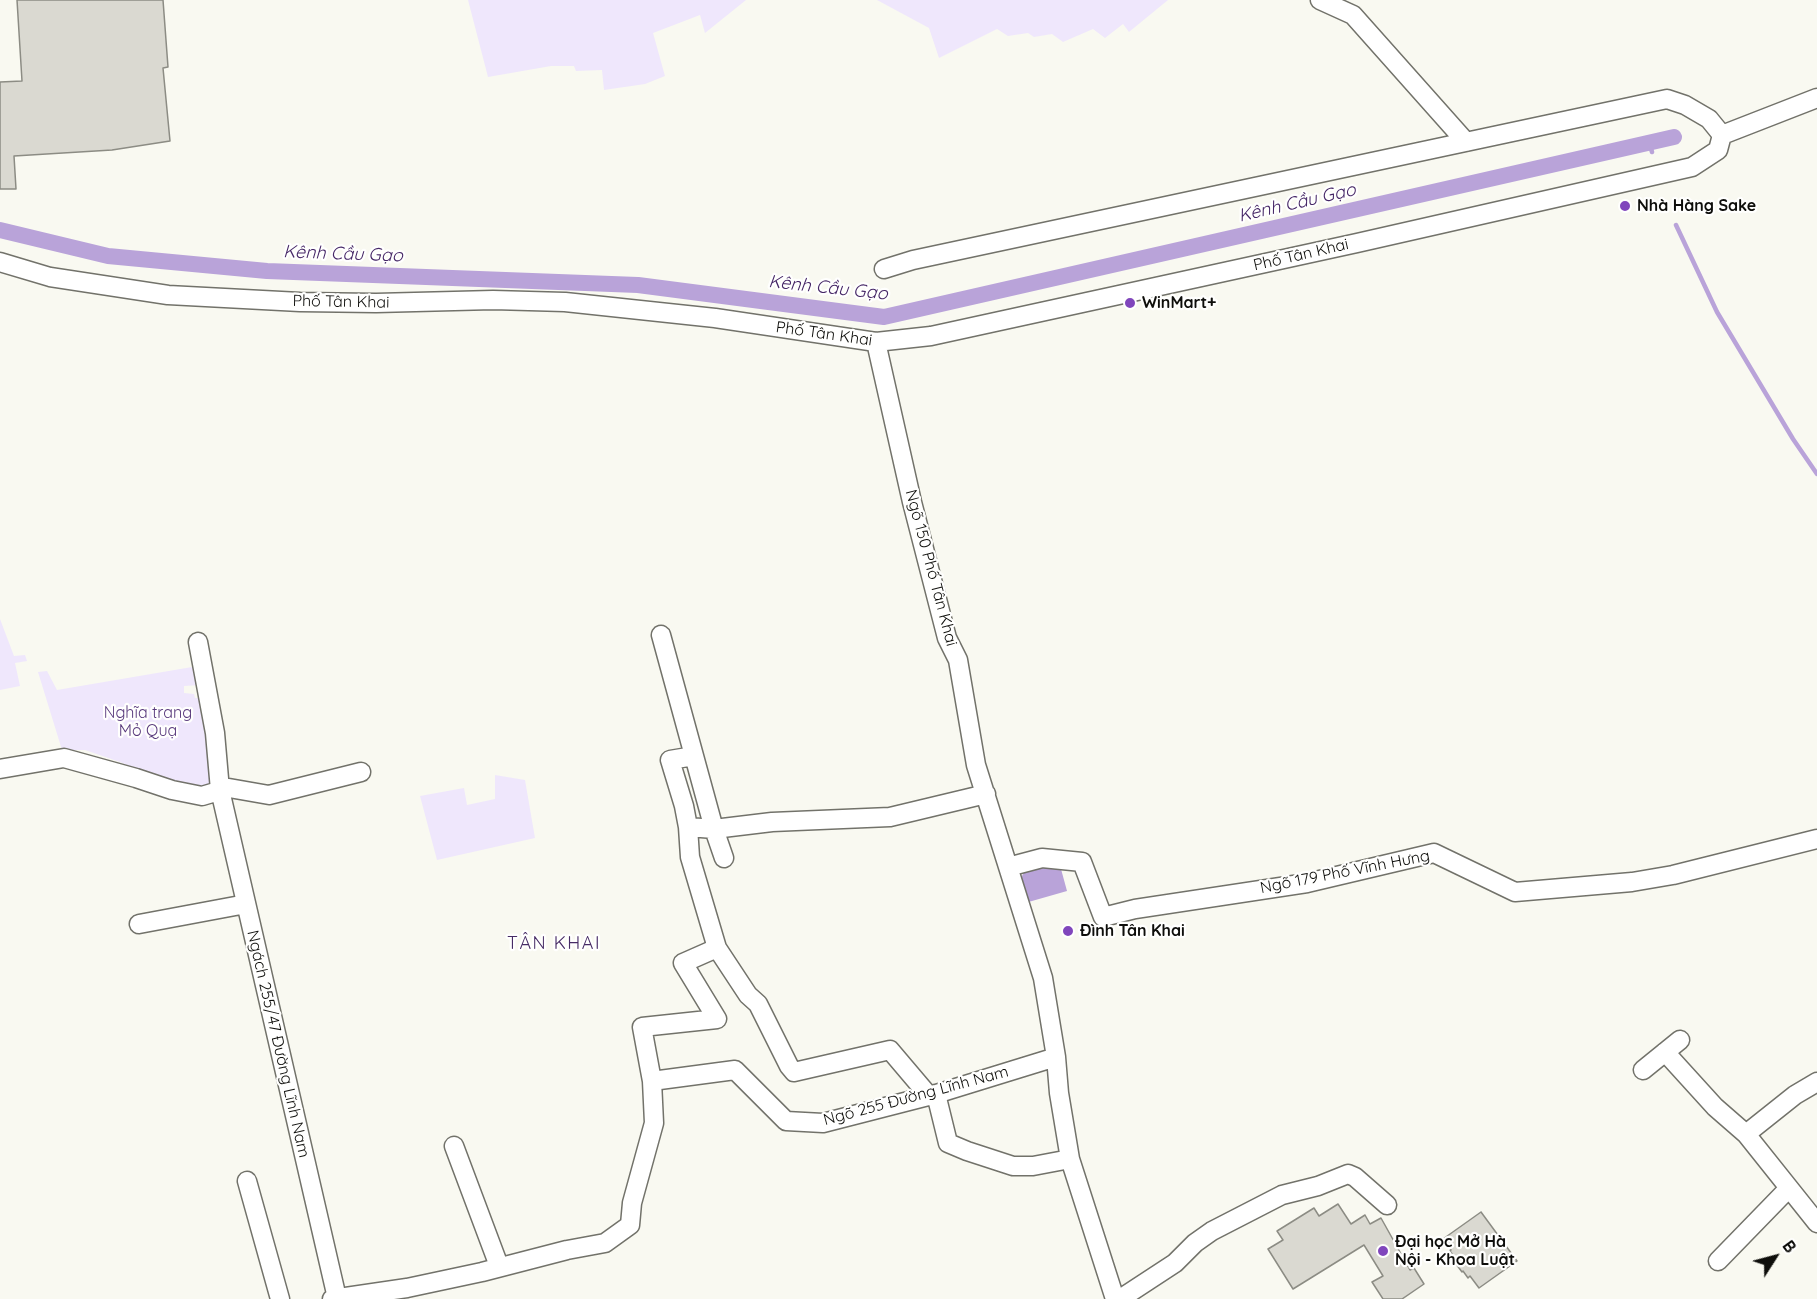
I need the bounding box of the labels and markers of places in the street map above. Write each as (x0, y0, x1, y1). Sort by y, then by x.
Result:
place label: Nhà Hàng Sake (1637, 196, 1756, 216)
marker: Nhà Hàng Sake (1618, 199, 1632, 213)
place label: WinMart+ (1142, 293, 1216, 313)
marker: WinMart+ (1123, 296, 1137, 310)
place label: Đình Tân Khai (1080, 921, 1185, 941)
marker: Đình Tân Khai (1061, 924, 1075, 938)
place label: Đại học Mở Hà Nội - Khoa Luật (1395, 1232, 1515, 1270)
marker: Đại học Mở Hà Nội - Khoa Luật (1376, 1244, 1390, 1258)

